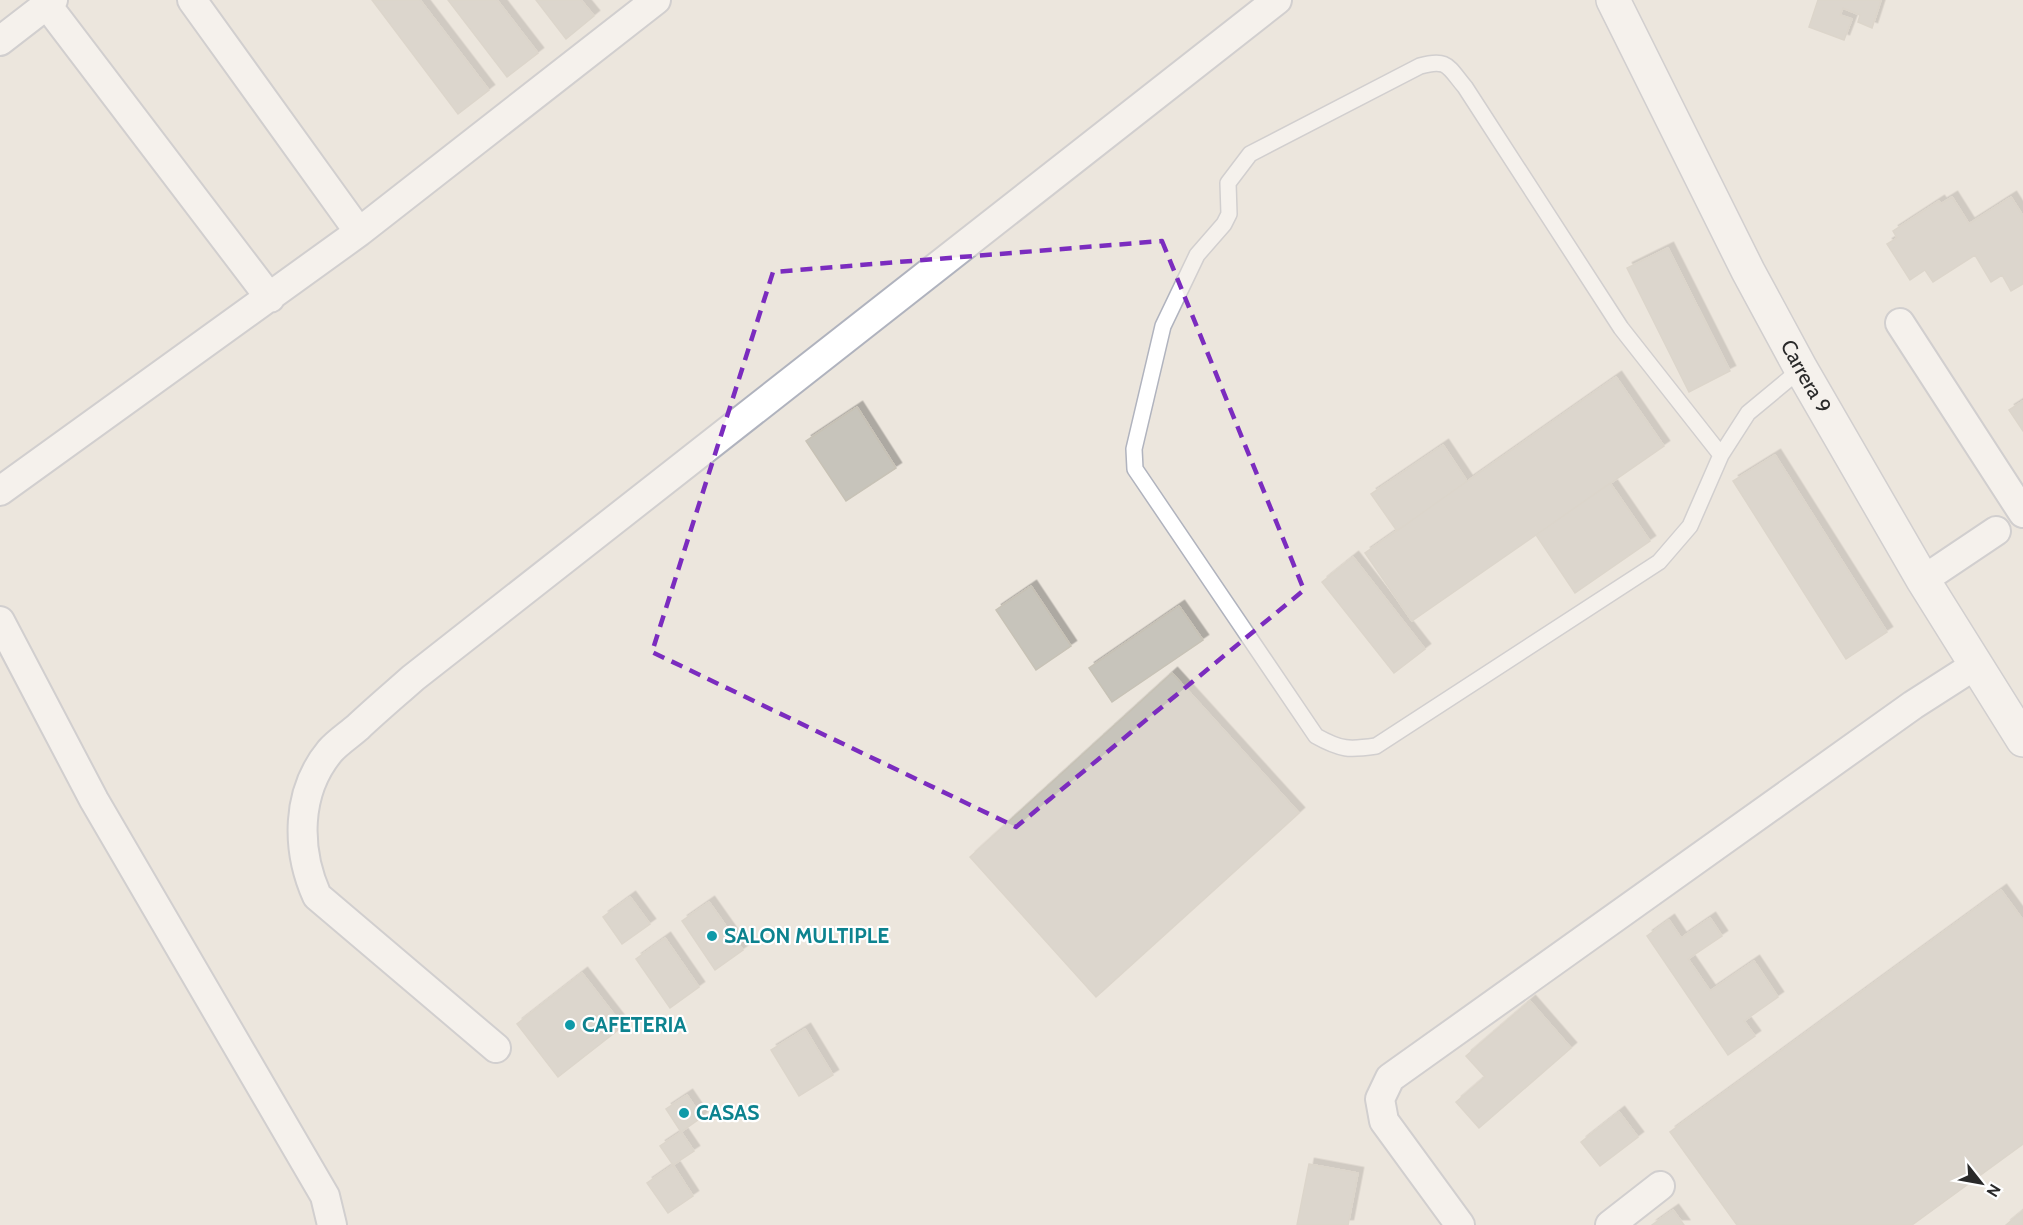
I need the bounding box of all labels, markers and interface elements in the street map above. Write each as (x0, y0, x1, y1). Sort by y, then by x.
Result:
street label: Carrera 9 (1776, 335, 1837, 417)
place label: SALON MULTIPLE (724, 923, 889, 948)
marker: SALON MULTIPLE (705, 929, 719, 943)
place label: CAFETERIA (582, 1012, 687, 1037)
marker: CAFETERIA (563, 1018, 577, 1032)
place label: CASAS (696, 1100, 759, 1125)
marker: CASAS (677, 1106, 691, 1120)
north arrow (1951, 1153, 2011, 1213)
text: N (1982, 1181, 2004, 1200)

